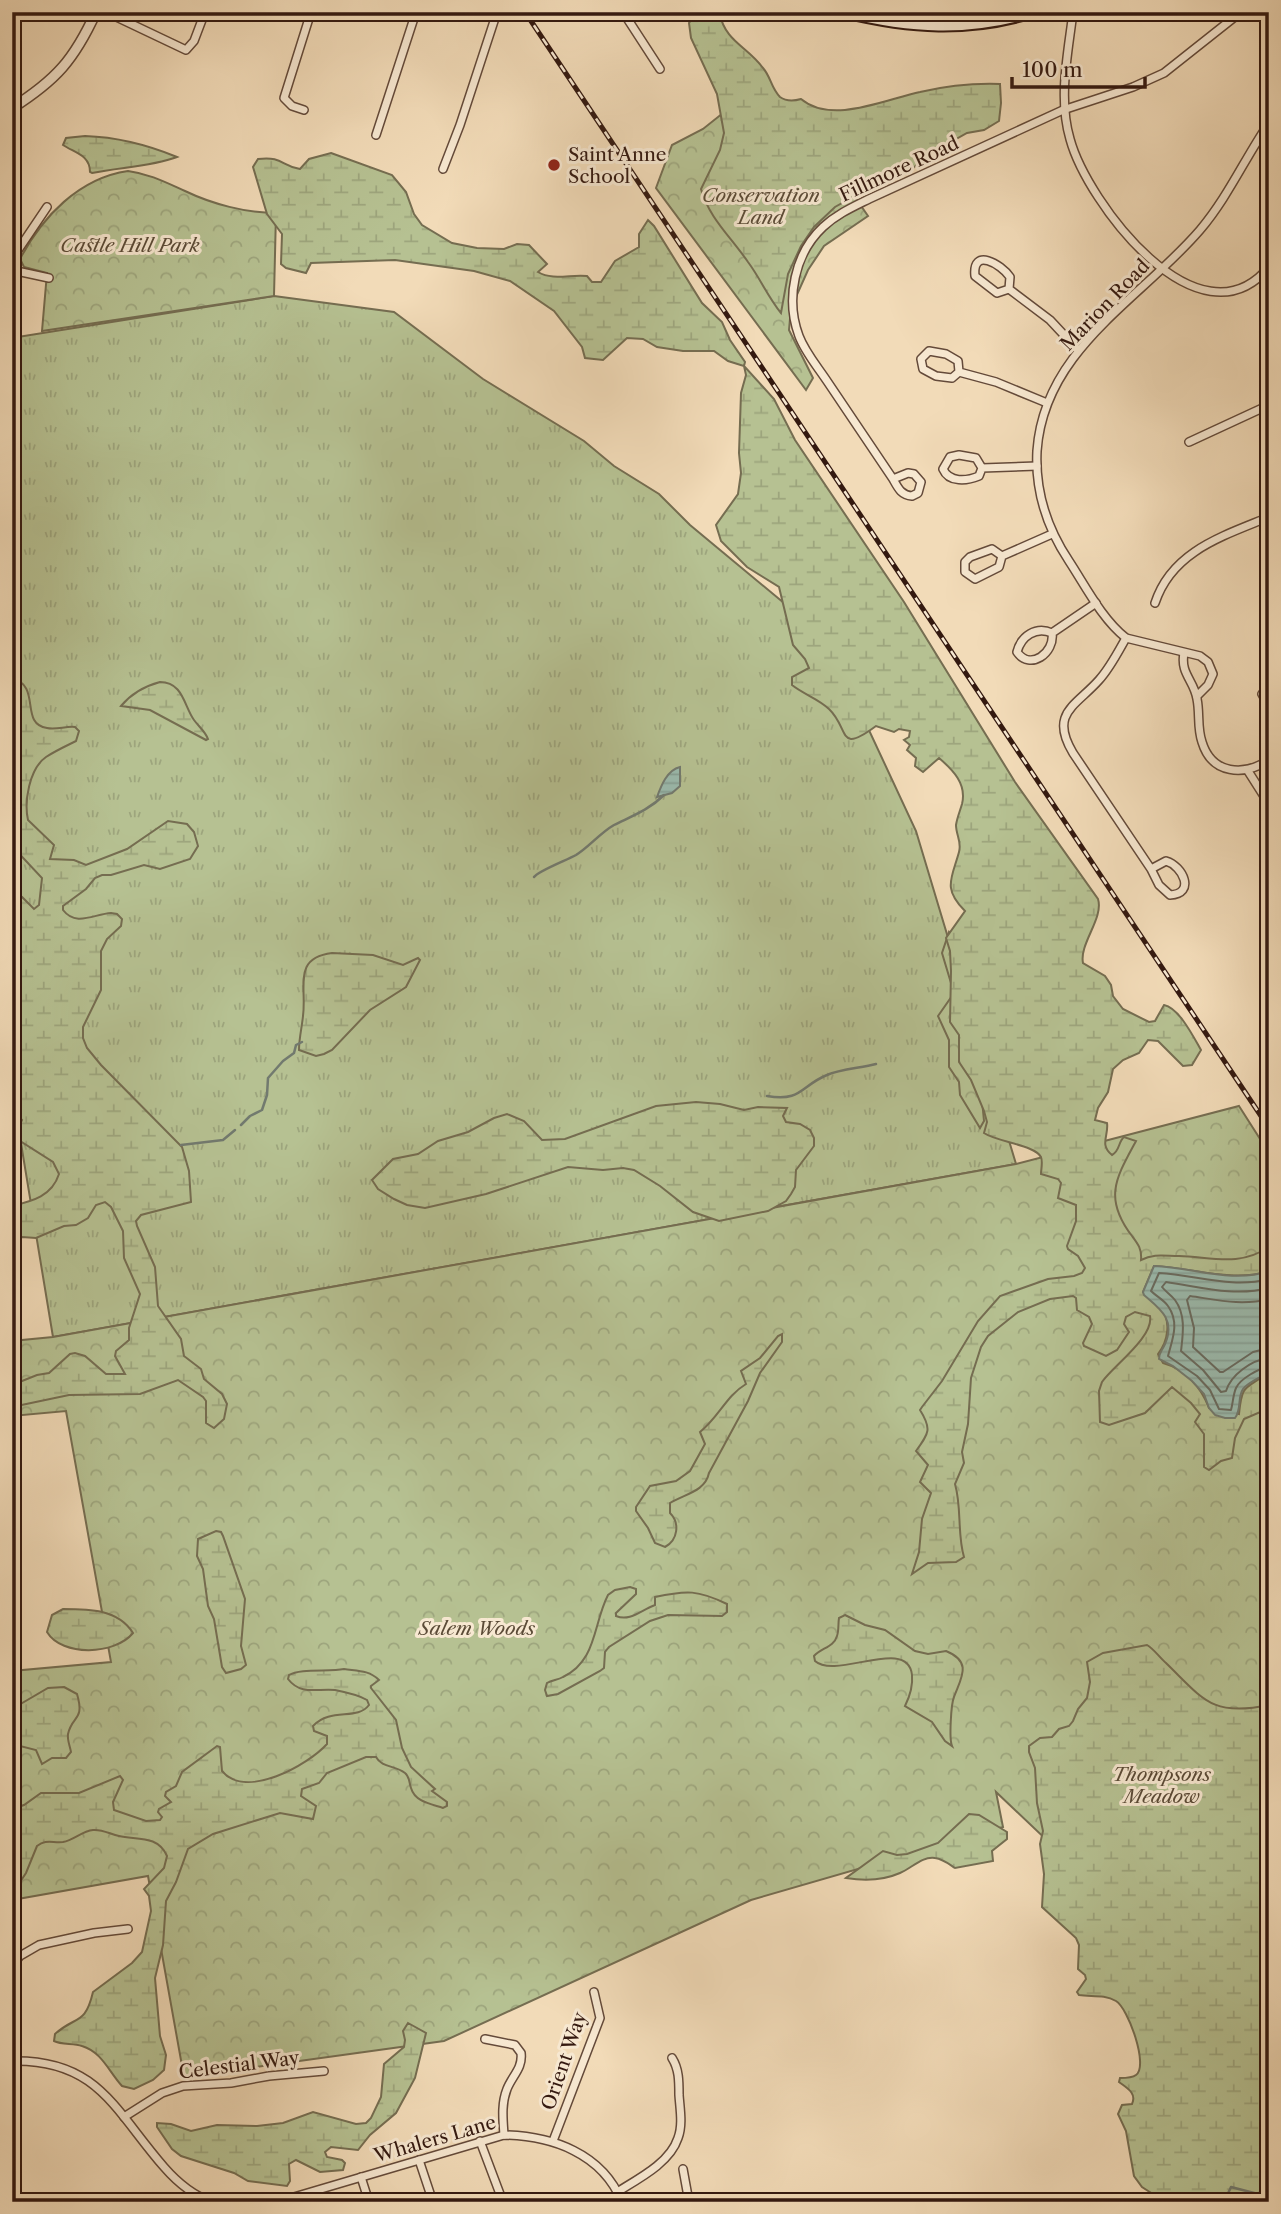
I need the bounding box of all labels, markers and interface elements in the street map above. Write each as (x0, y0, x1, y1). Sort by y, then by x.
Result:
scale bar (1012, 46, 1144, 90)
text: 100 m (1022, 57, 1083, 82)
street label: Fillmore Road (836, 131, 963, 207)
place label: Saint Anne School (568, 143, 667, 188)
marker: Saint Anne School (546, 157, 562, 173)
park label: Conservation Land (702, 184, 820, 229)
park label: Castle Hill Park (60, 234, 200, 257)
street label: Marion Road (1056, 254, 1155, 356)
park label: Salem Woods (418, 1617, 536, 1640)
park label: Thompsons Meadow (1113, 1763, 1212, 1808)
street label: Orient Way (536, 2008, 592, 2113)
street label: Celestial Way (177, 2046, 301, 2084)
street label: Whalers Lane (370, 2111, 499, 2168)

